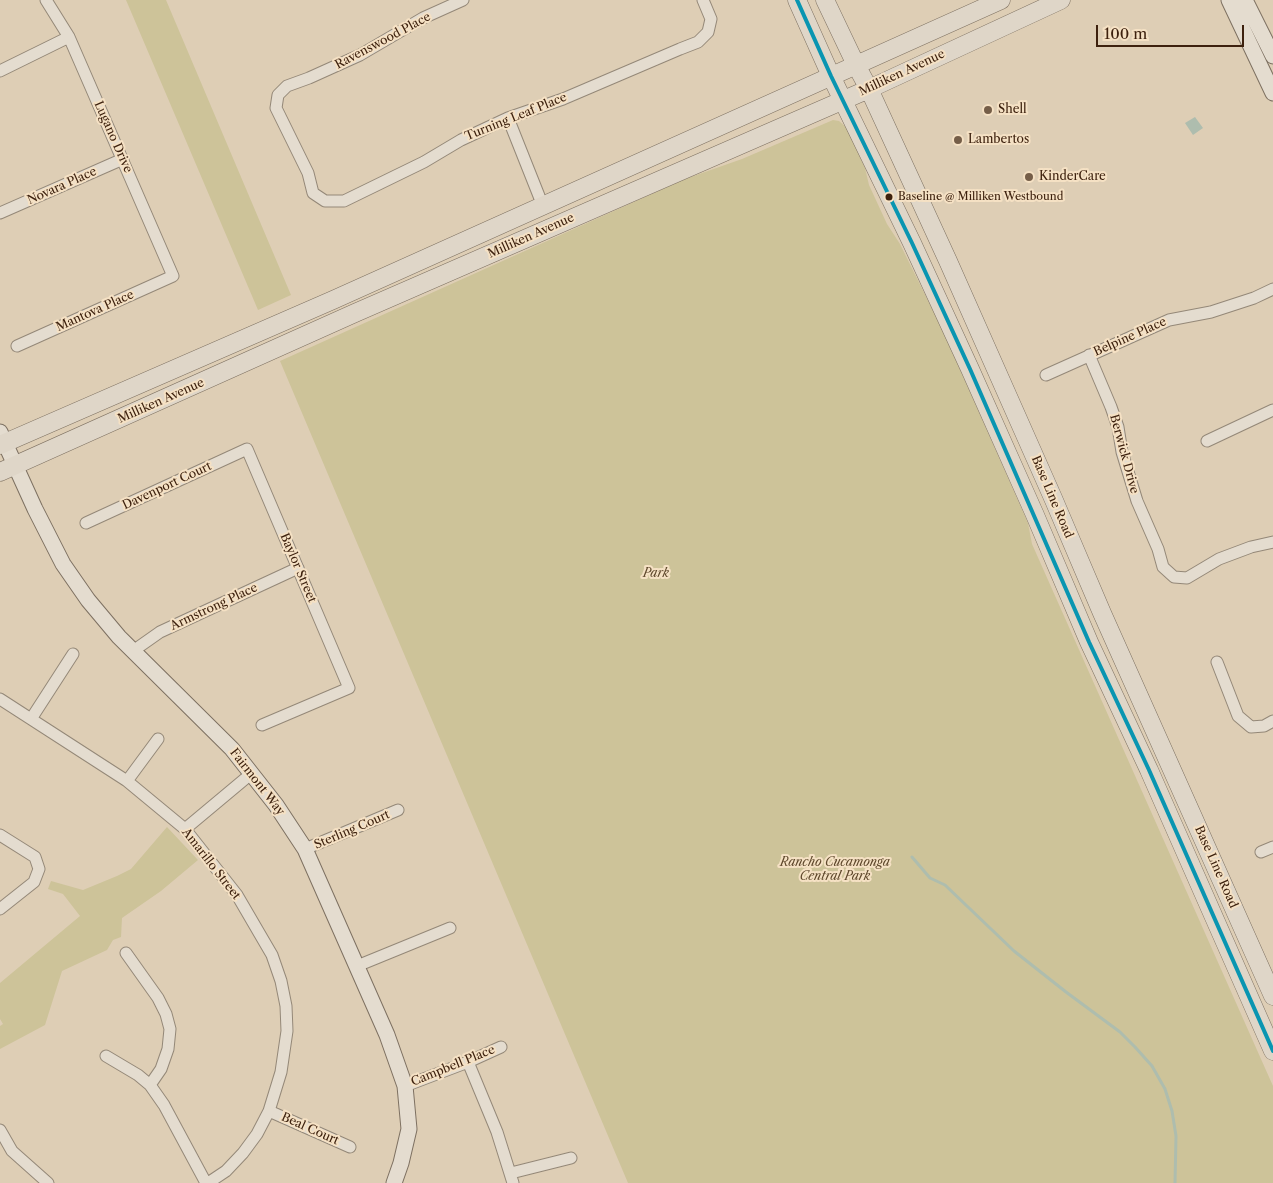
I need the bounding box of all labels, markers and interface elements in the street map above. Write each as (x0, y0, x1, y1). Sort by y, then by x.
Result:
street label: Ravenswood Place (333, 10, 433, 72)
scale bar (1098, 15, 1246, 47)
text: 100 m (1104, 24, 1147, 43)
street label: Milliken Avenue (857, 47, 947, 99)
street label: Turning Leaf Place (463, 90, 569, 144)
street label: Lugano Drive (91, 99, 135, 175)
place label: Shell (998, 103, 1027, 117)
marker: Shell (982, 104, 994, 116)
place label: Lambertos (968, 133, 1029, 147)
marker: Lambertos (952, 134, 964, 146)
street label: Novara Place (25, 164, 99, 208)
place label: KinderCare (1039, 170, 1106, 184)
marker: KinderCare (1023, 171, 1035, 183)
place label: Baseline @ Milliken Westbound (898, 190, 1063, 204)
marker: Baseline @ Milliken Westbound (884, 192, 894, 202)
street label: Milliken Avenue (486, 210, 576, 262)
street label: Mantova Place (54, 287, 136, 335)
street label: Belpine Place (1091, 315, 1169, 359)
street label: Milliken Avenue (116, 375, 206, 427)
street label: Berwick Drive (1107, 413, 1141, 495)
street label: Base Line Road (1028, 453, 1076, 541)
street label: Davenport Court (120, 459, 214, 513)
street label: Baylor Street (277, 531, 319, 605)
park label: Park (643, 567, 669, 581)
street label: Armstrong Place (168, 580, 260, 634)
street label: Fairmont Way (226, 746, 288, 818)
street label: Sterling Court (312, 808, 392, 852)
street label: Base Line Road (1191, 824, 1241, 910)
street label: Amarillo Street (179, 825, 243, 903)
park label: Rancho Cucamonga Central Park (780, 856, 890, 884)
street label: Campbell Place (409, 1043, 497, 1089)
street label: Beal Court (279, 1110, 341, 1148)

